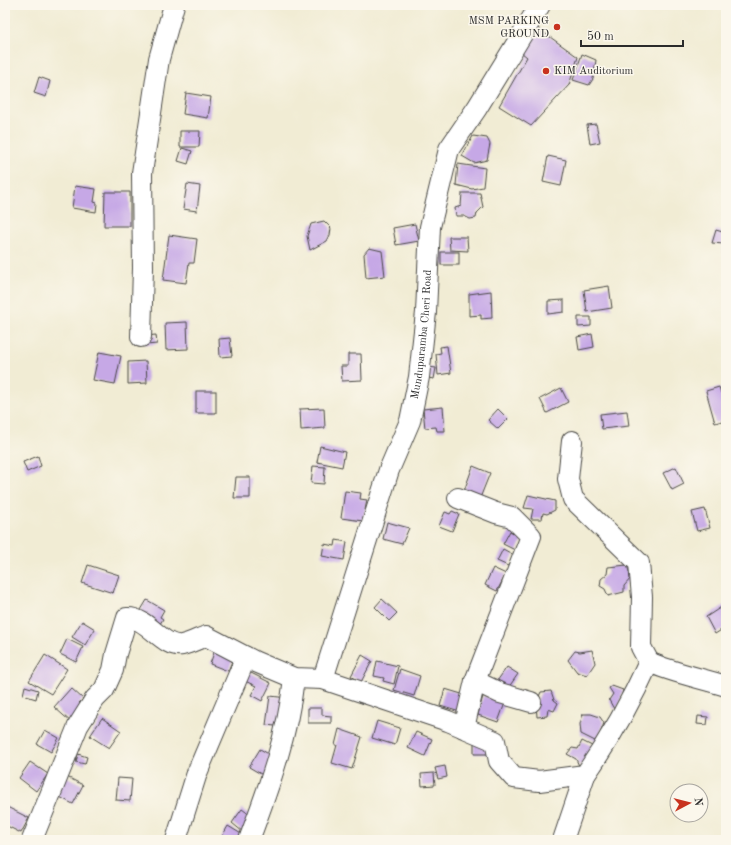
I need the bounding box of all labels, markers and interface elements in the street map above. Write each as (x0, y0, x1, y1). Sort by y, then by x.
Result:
place label: MSM PARKING GROUND (469, 16, 549, 40)
marker: MSM PARKING GROUND (552, 22, 562, 32)
scale bar (581, 22, 683, 48)
text: 50 m (587, 30, 614, 43)
marker: KIM Auditorium (541, 66, 551, 76)
place label: KIM Auditorium (554, 66, 634, 77)
street label: Munduparamba Cheri Road (409, 269, 433, 400)
north arrow (669, 783, 709, 823)
text: N (691, 797, 703, 807)

